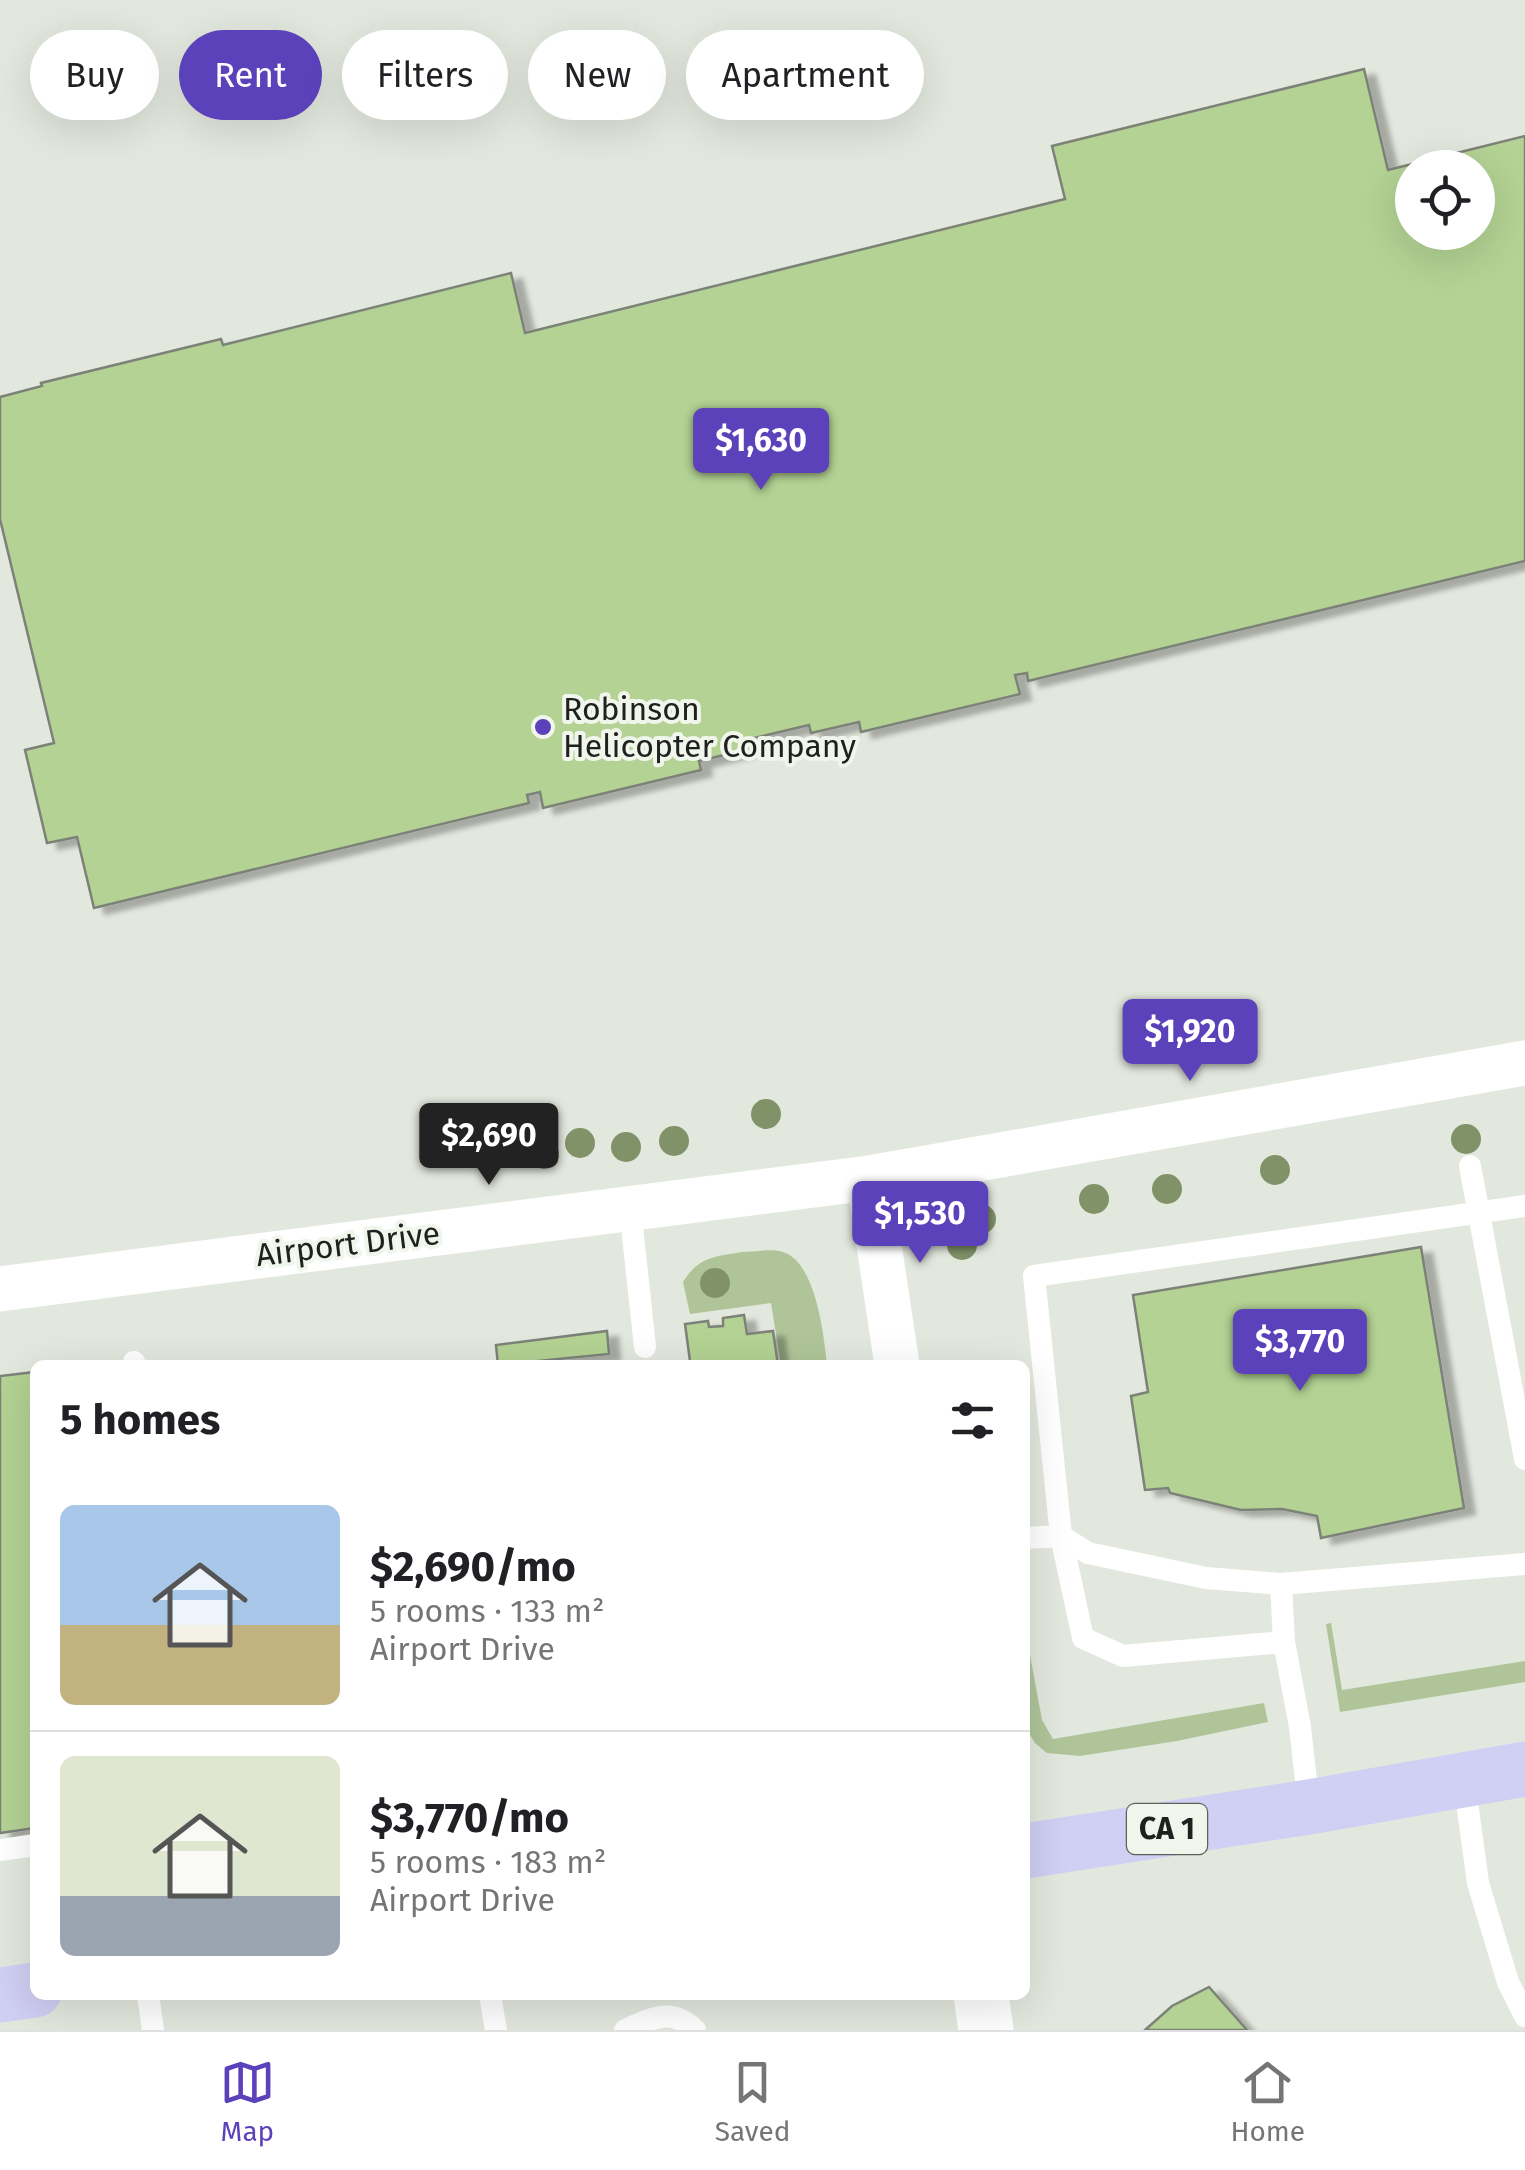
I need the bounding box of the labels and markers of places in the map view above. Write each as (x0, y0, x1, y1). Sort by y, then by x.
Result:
pin: $1,630 (680, 408, 842, 493)
place label: Robinson Helicopter Company (563, 690, 856, 765)
marker: Robinson Helicopter Company (532, 716, 554, 738)
pin: $1,920 (1109, 999, 1271, 1084)
pin: $2,690 (408, 1103, 570, 1188)
pin: $1,530 (839, 1181, 1001, 1266)
pin: $3,770 (1219, 1309, 1381, 1394)

